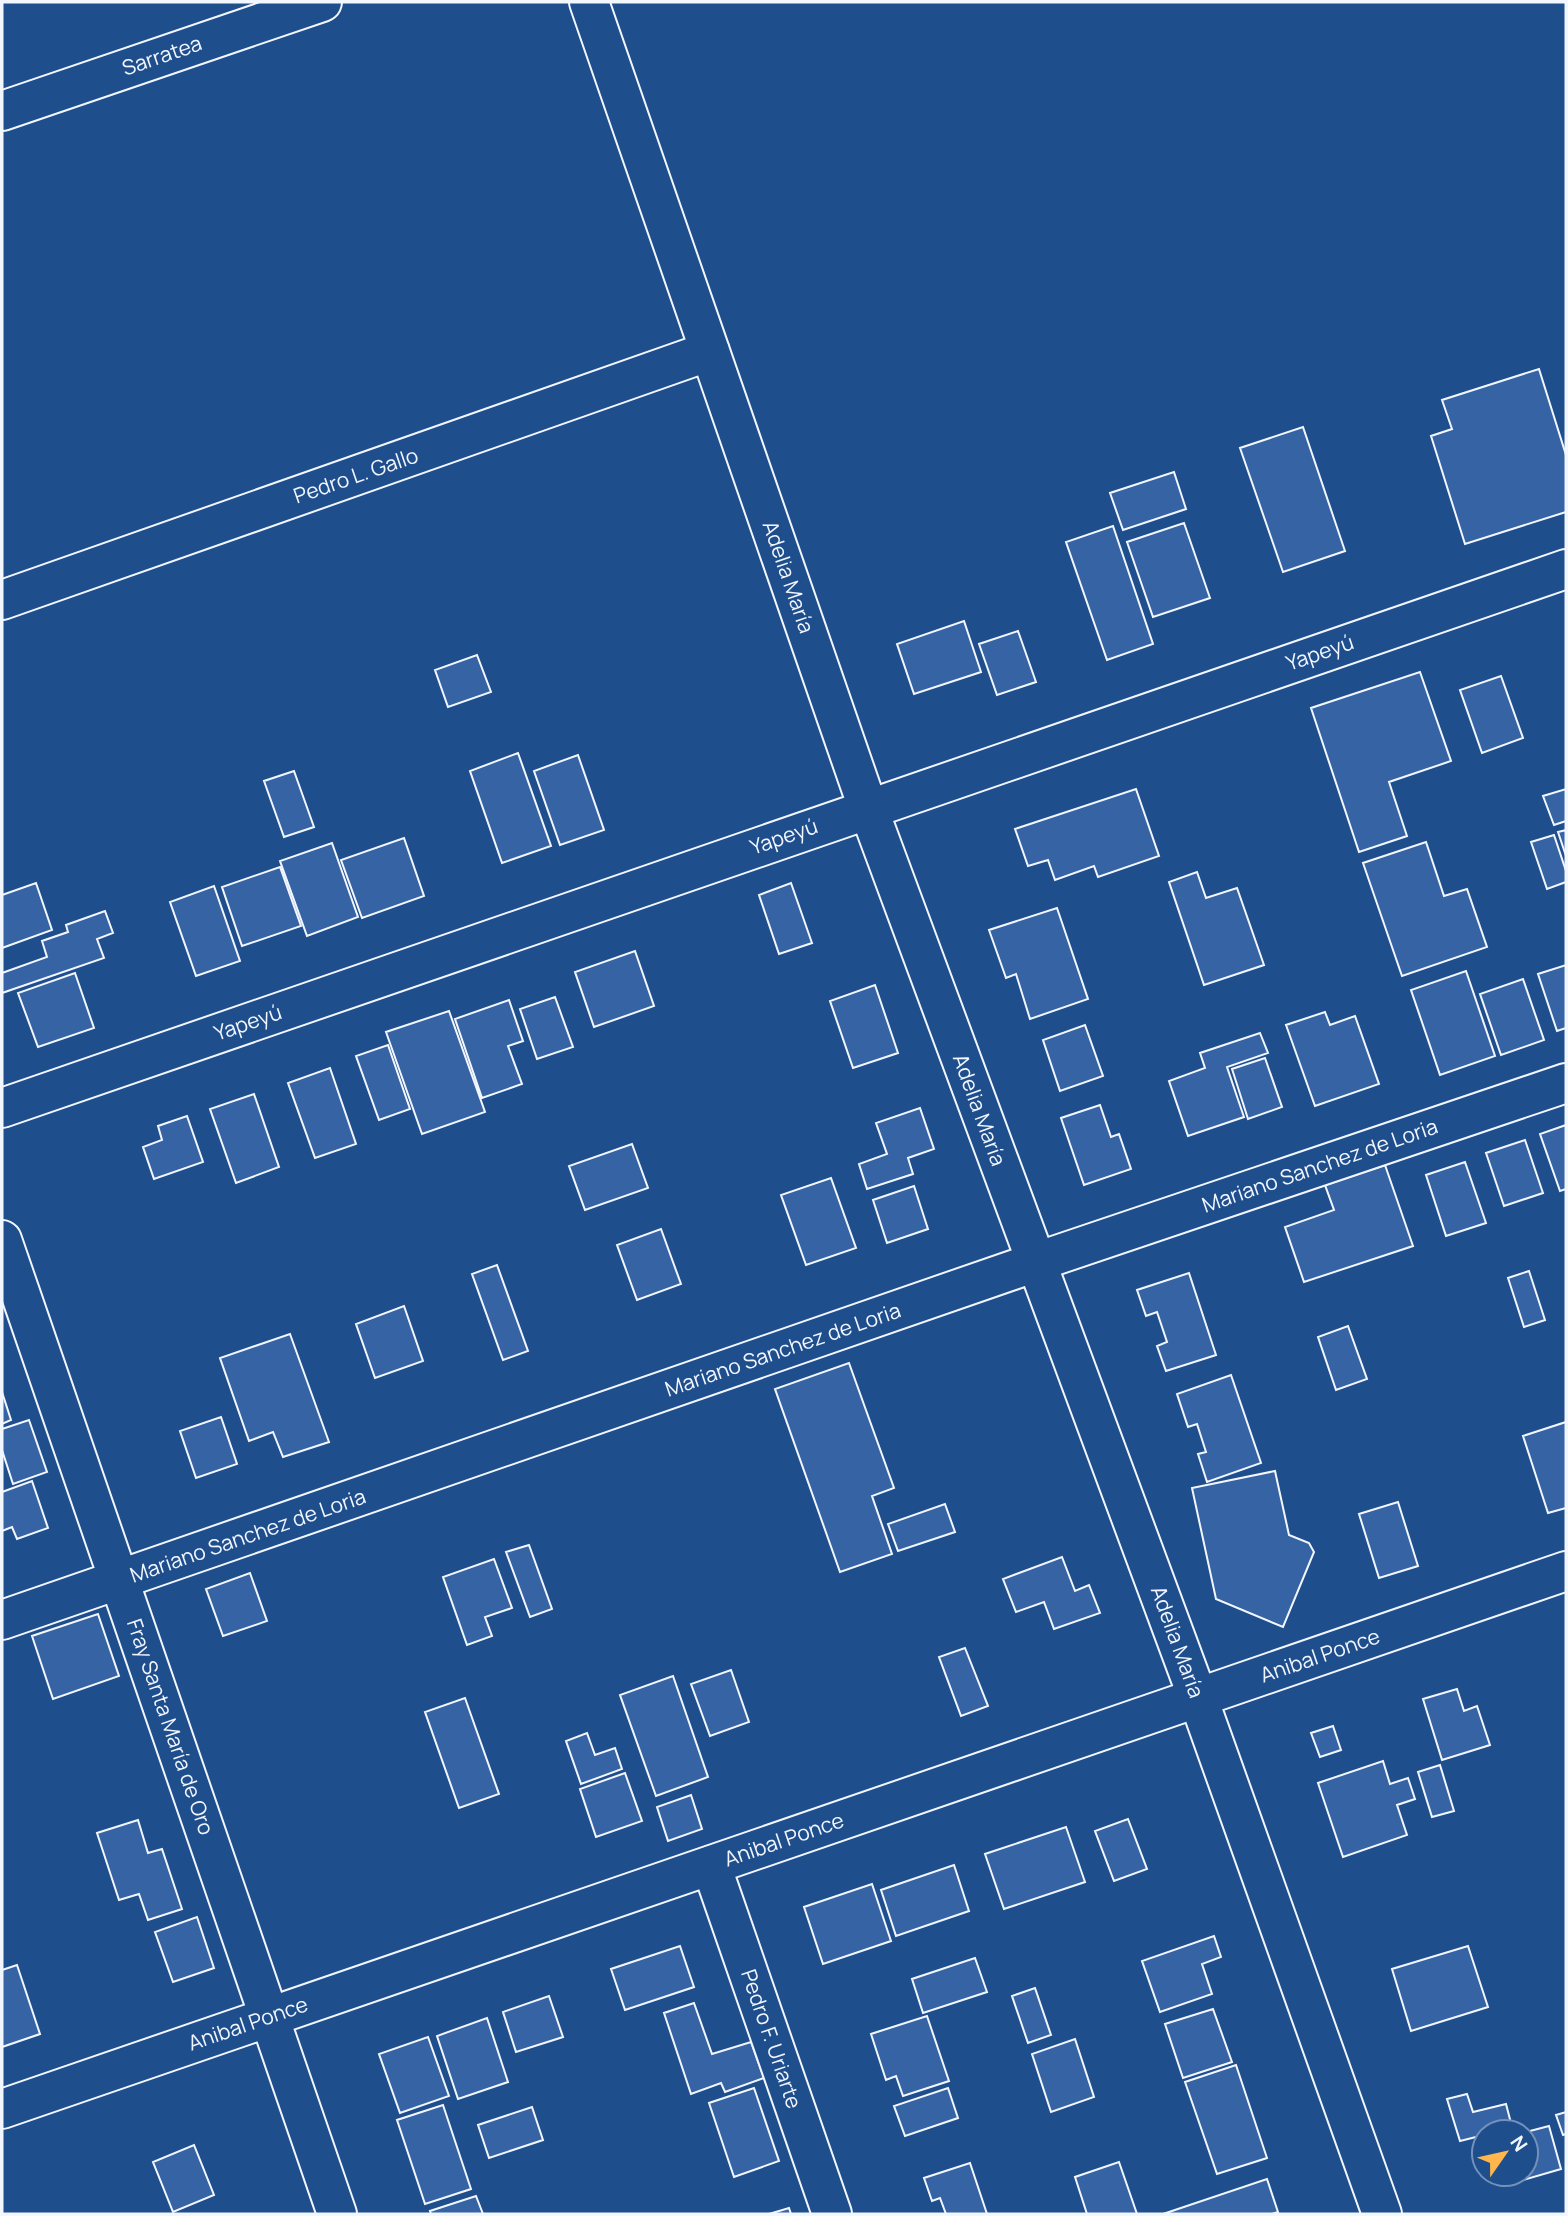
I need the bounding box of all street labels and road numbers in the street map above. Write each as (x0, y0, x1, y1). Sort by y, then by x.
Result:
street label: Sarratea (118, 28, 205, 82)
street label: Pedro L. Gallo (290, 441, 422, 509)
street label: Adelia María (757, 517, 821, 637)
street label: Yapeyú (1282, 627, 1357, 677)
street label: Yapeyú (746, 811, 821, 861)
street label: Yapeyú (210, 997, 285, 1047)
street label: Adelia María (947, 1050, 1013, 1169)
street label: Mariano Sanchez de Loria (1198, 1112, 1441, 1219)
street label: Mariano Sanchez de Loria (661, 1296, 904, 1403)
street label: Mariano Sanchez de Loria (126, 1482, 369, 1589)
street label: Adelia María (1145, 1582, 1211, 1701)
street label: Fray Santa María de Oro (121, 1615, 221, 1839)
street label: Anibal Ponce (1256, 1621, 1383, 1689)
street label: Anibal Ponce (720, 1805, 847, 1873)
street label: Pedro F. Uriarte (735, 1965, 809, 2112)
street label: Anibal Ponce (184, 1989, 311, 2057)

